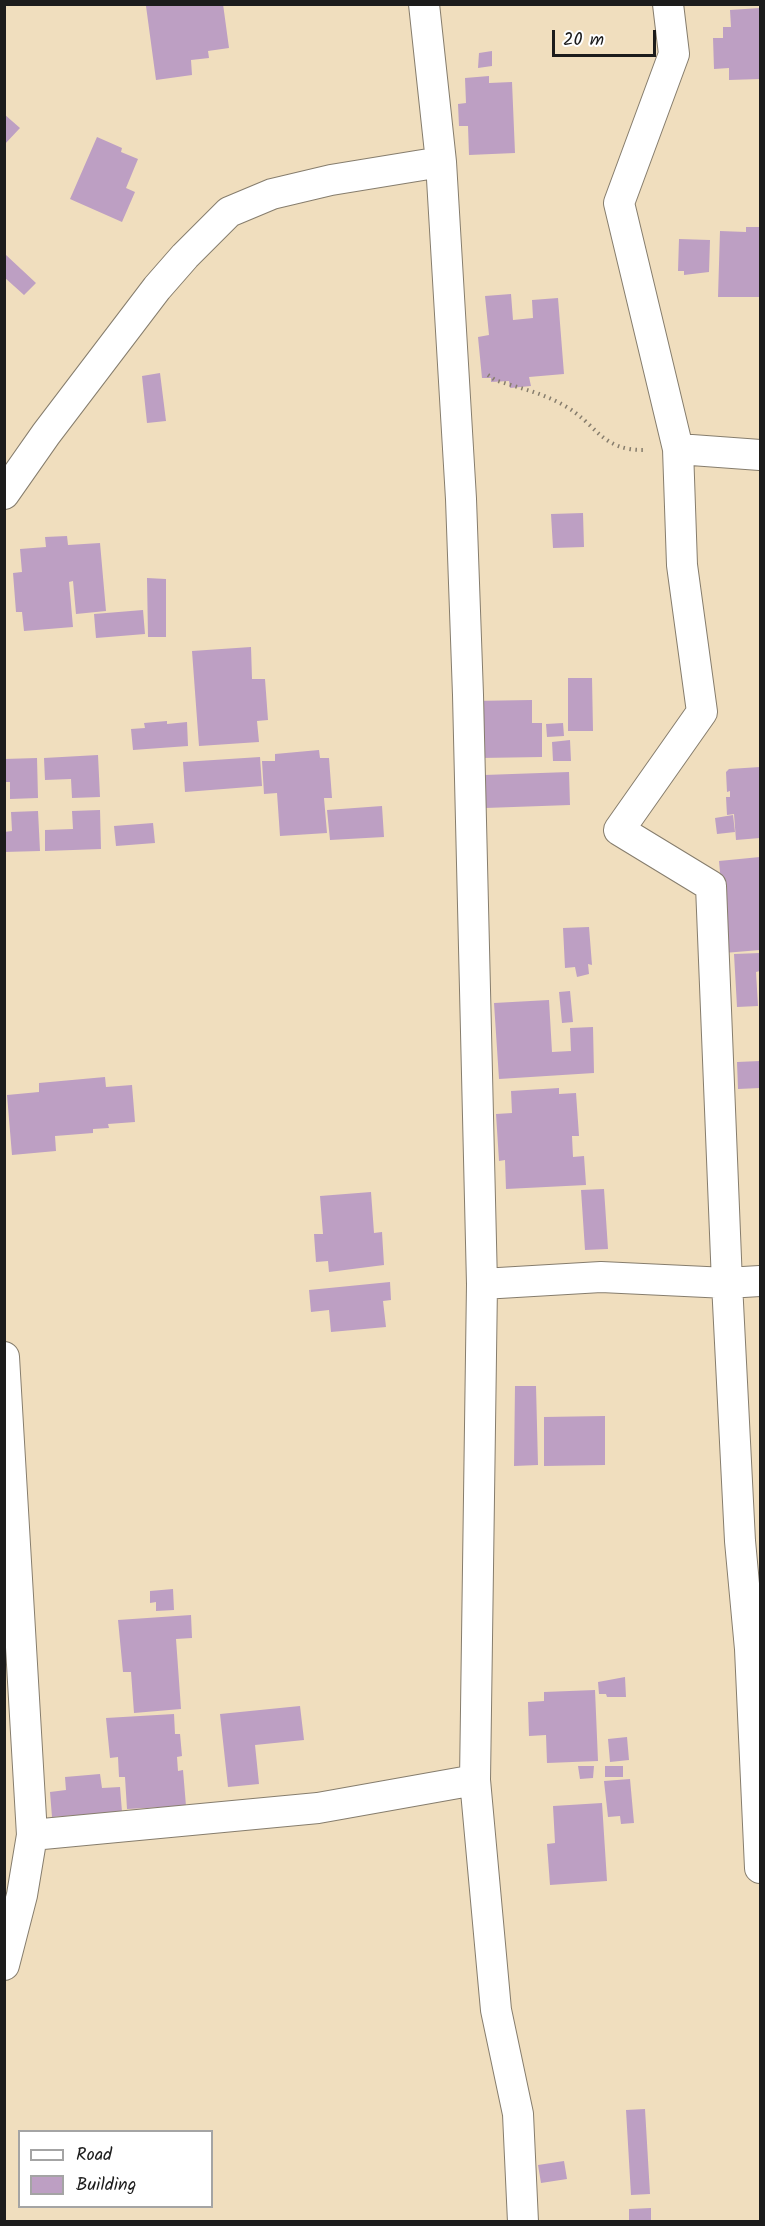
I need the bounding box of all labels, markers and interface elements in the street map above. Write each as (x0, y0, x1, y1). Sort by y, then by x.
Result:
scale bar (555, 18, 658, 56)
text: 20 m (563, 26, 604, 55)
legend (18, 2130, 213, 2208)
text: Road (76, 2141, 112, 2170)
text: Building (76, 2171, 136, 2200)

